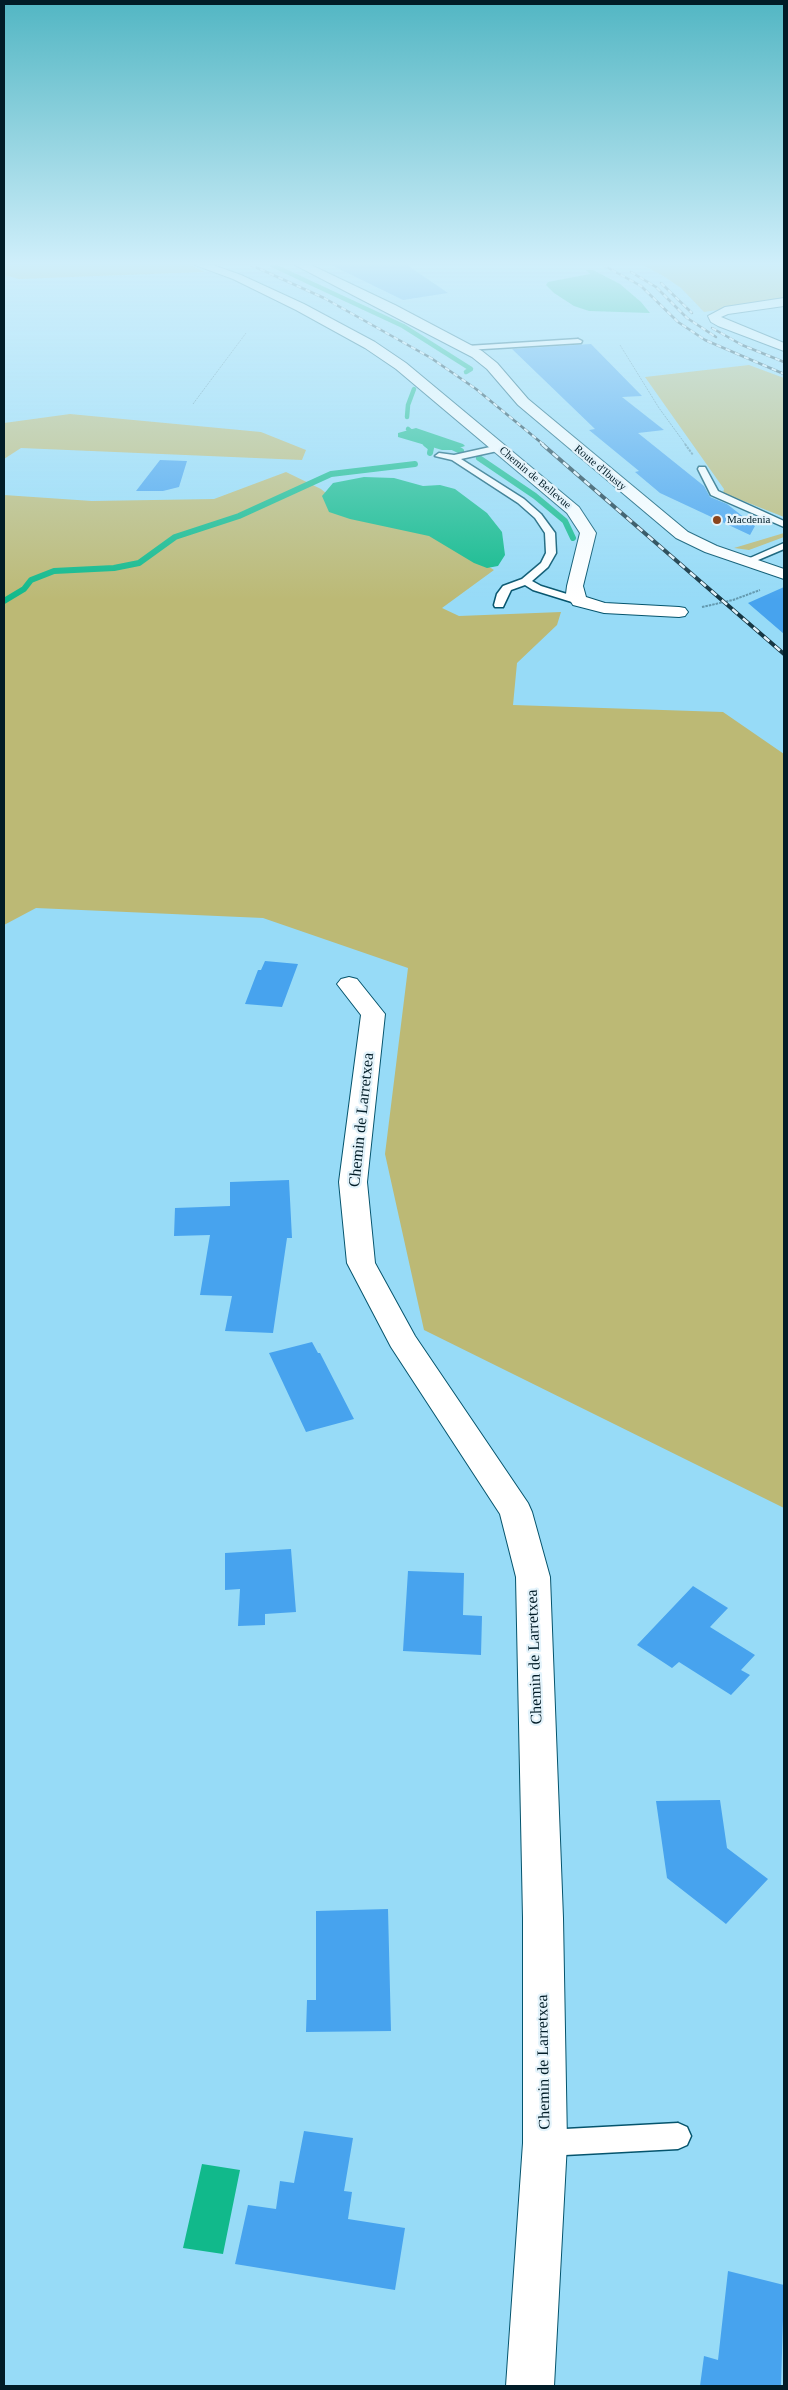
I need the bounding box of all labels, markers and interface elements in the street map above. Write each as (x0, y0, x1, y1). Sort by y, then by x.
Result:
street label: Route d'Ibusty (571, 442, 629, 494)
street label: Chemin de Bellevue (496, 444, 574, 512)
place label: Macdenia (727, 513, 770, 527)
marker: Macdenia (711, 514, 723, 526)
street label: Chemin de Larretxea (345, 1052, 379, 1188)
street label: Chemin de Larretxea (523, 1589, 547, 1725)
street label: Chemin de Larretxea (533, 1994, 555, 2130)

